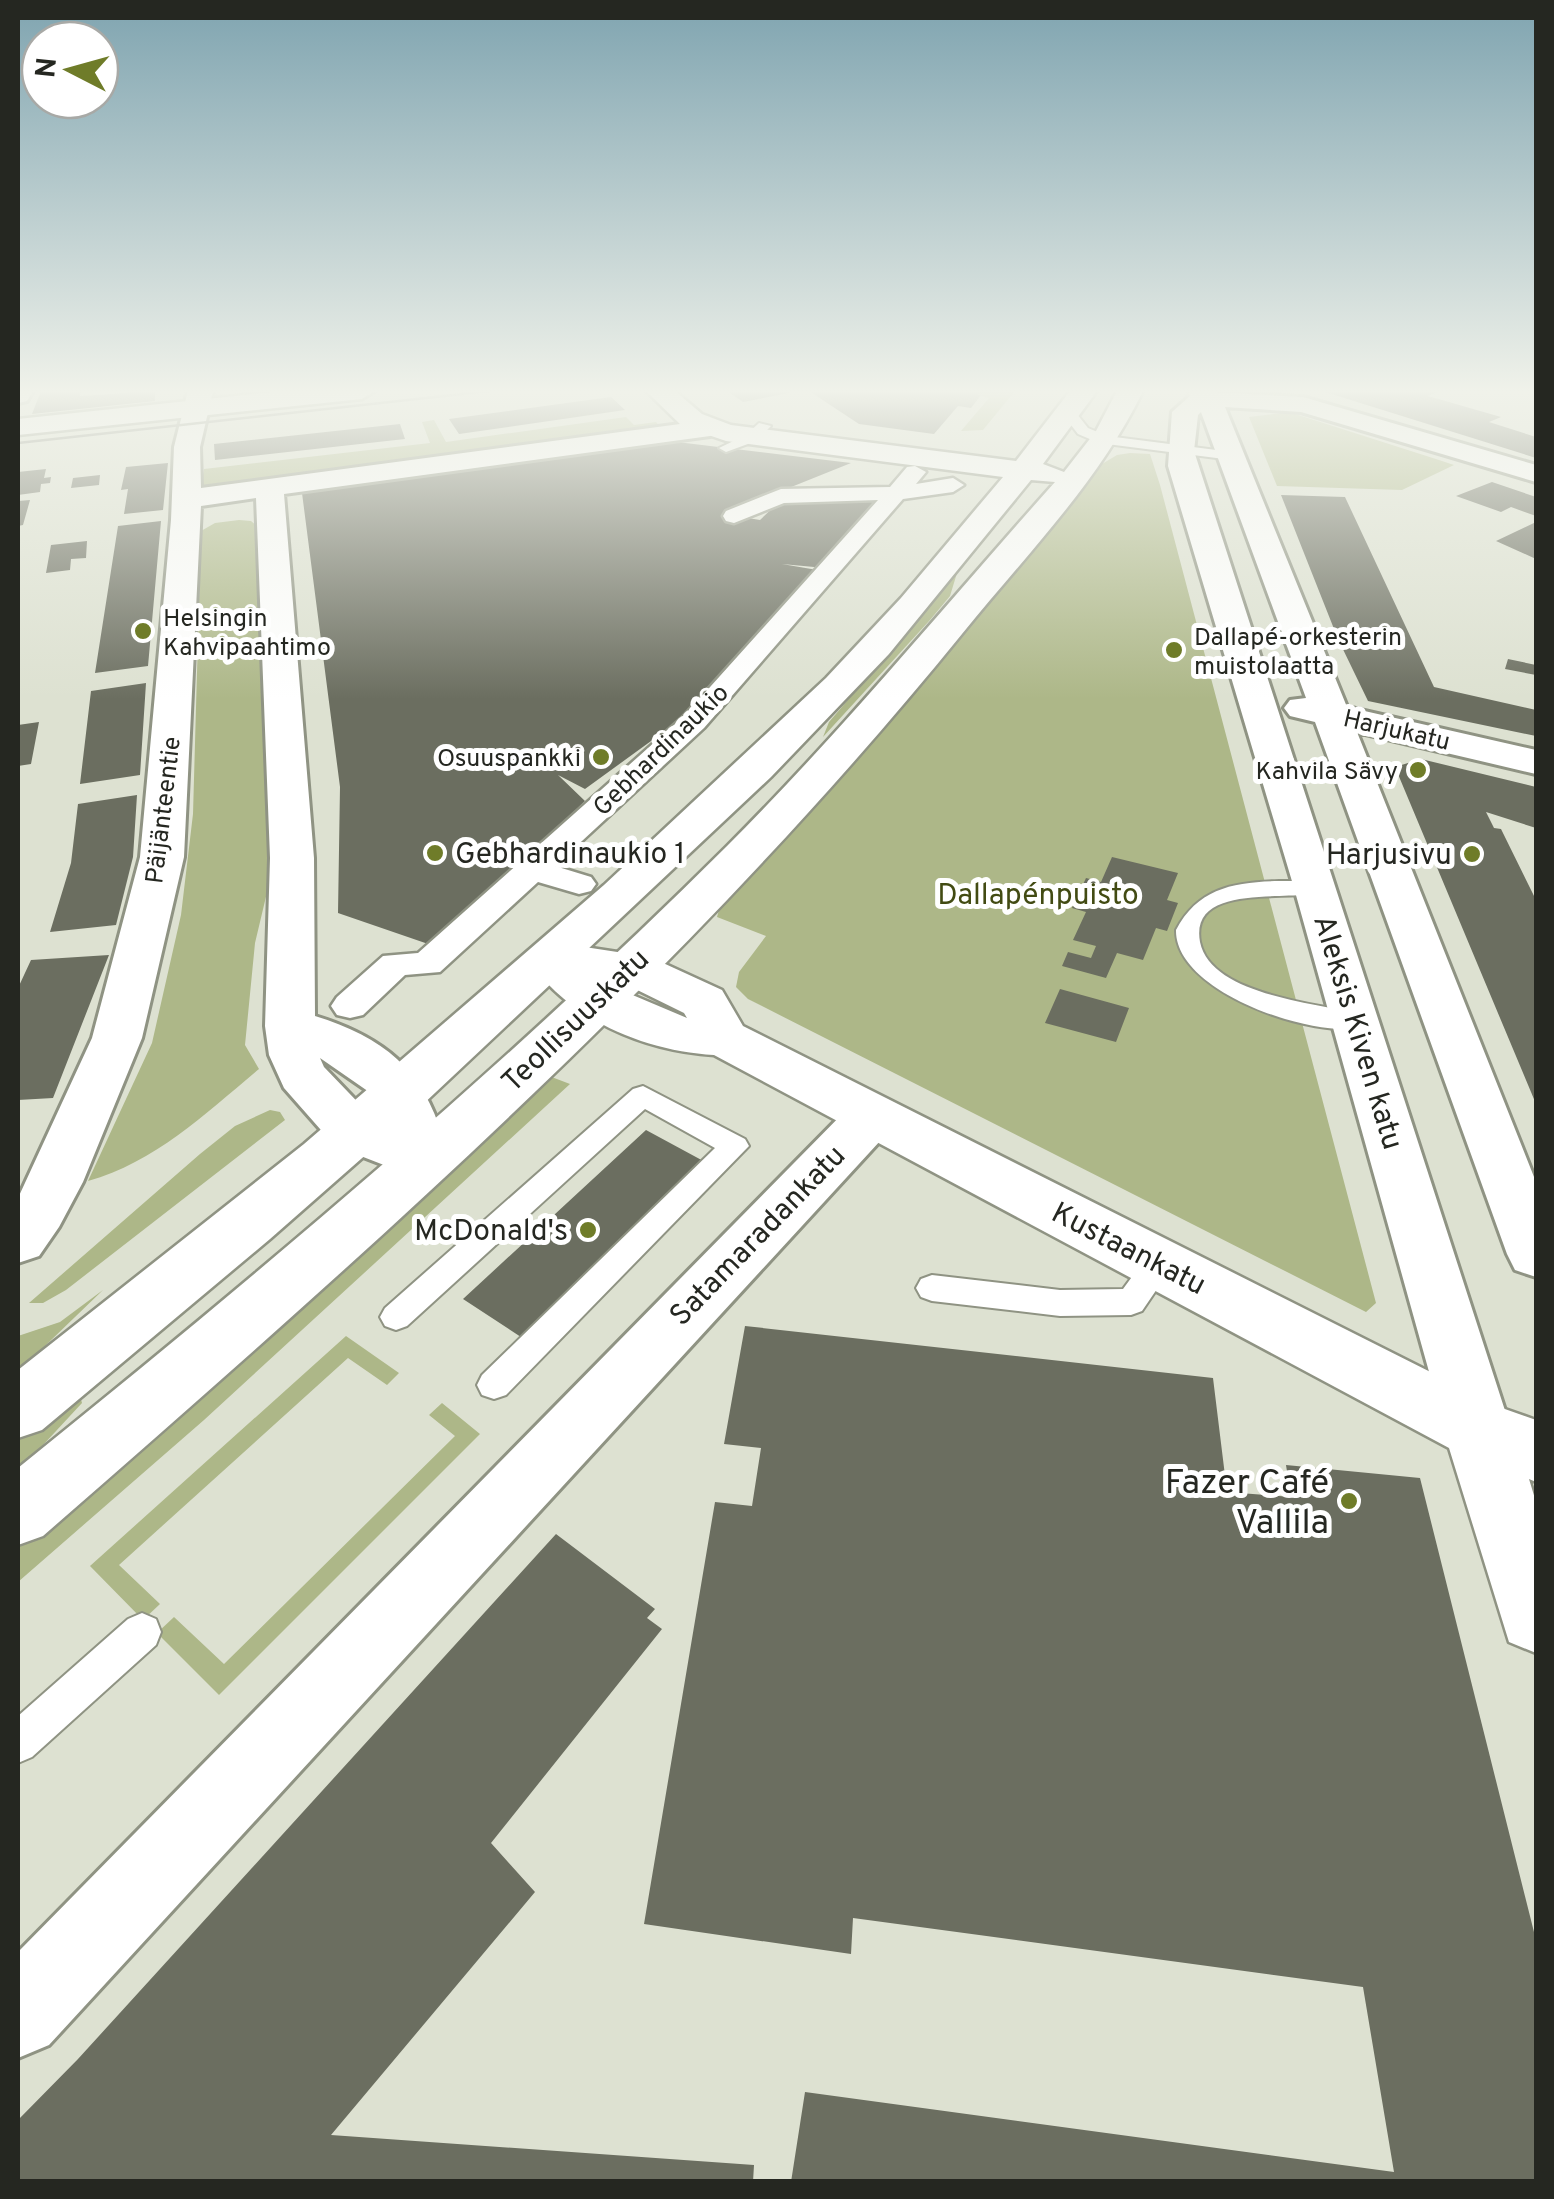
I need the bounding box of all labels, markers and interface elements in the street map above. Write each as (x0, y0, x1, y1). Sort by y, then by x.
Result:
north arrow (20, 20, 120, 120)
text: N (29, 56, 67, 80)
place label: Helsingin Kahvipaahtimo (163, 604, 331, 665)
marker: Helsingin Kahvipaahtimo (132, 620, 154, 642)
place label: Dallapé-orkesterin muistolaatta (1194, 623, 1402, 684)
marker: Dallapé-orkesterin muistolaatta (1163, 639, 1185, 661)
street label: Gebhardinaukio (587, 678, 737, 824)
street label: Harjukatu (1340, 704, 1453, 760)
street label: Päijänteentie (140, 735, 190, 886)
place label: Osuuspankki (437, 744, 581, 776)
marker: Osuuspankki (590, 746, 612, 768)
place label: Kahvila Sävy (1256, 757, 1398, 789)
marker: Kahvila Sävy (1407, 759, 1429, 781)
place label: Gebhardinaukio 1 (455, 837, 686, 874)
place label: Harjusivu (1326, 838, 1452, 875)
marker: Gebhardinaukio 1 (424, 842, 446, 864)
marker: Harjusivu (1461, 843, 1483, 865)
park label: Dallapénpuisto (937, 878, 1139, 915)
street label: Aleksis Kiven katu (1303, 911, 1410, 1155)
street label: Teollisuuskatu (495, 942, 658, 1102)
street label: Satamaradankatu (663, 1138, 855, 1335)
street label: Kustaankatu (1044, 1196, 1211, 1305)
place label: McDonald's (414, 1214, 568, 1251)
marker: McDonald's (577, 1219, 599, 1241)
place label: Fazer Café Vallila (1165, 1462, 1329, 1546)
marker: Fazer Café Vallila (1338, 1490, 1360, 1512)

